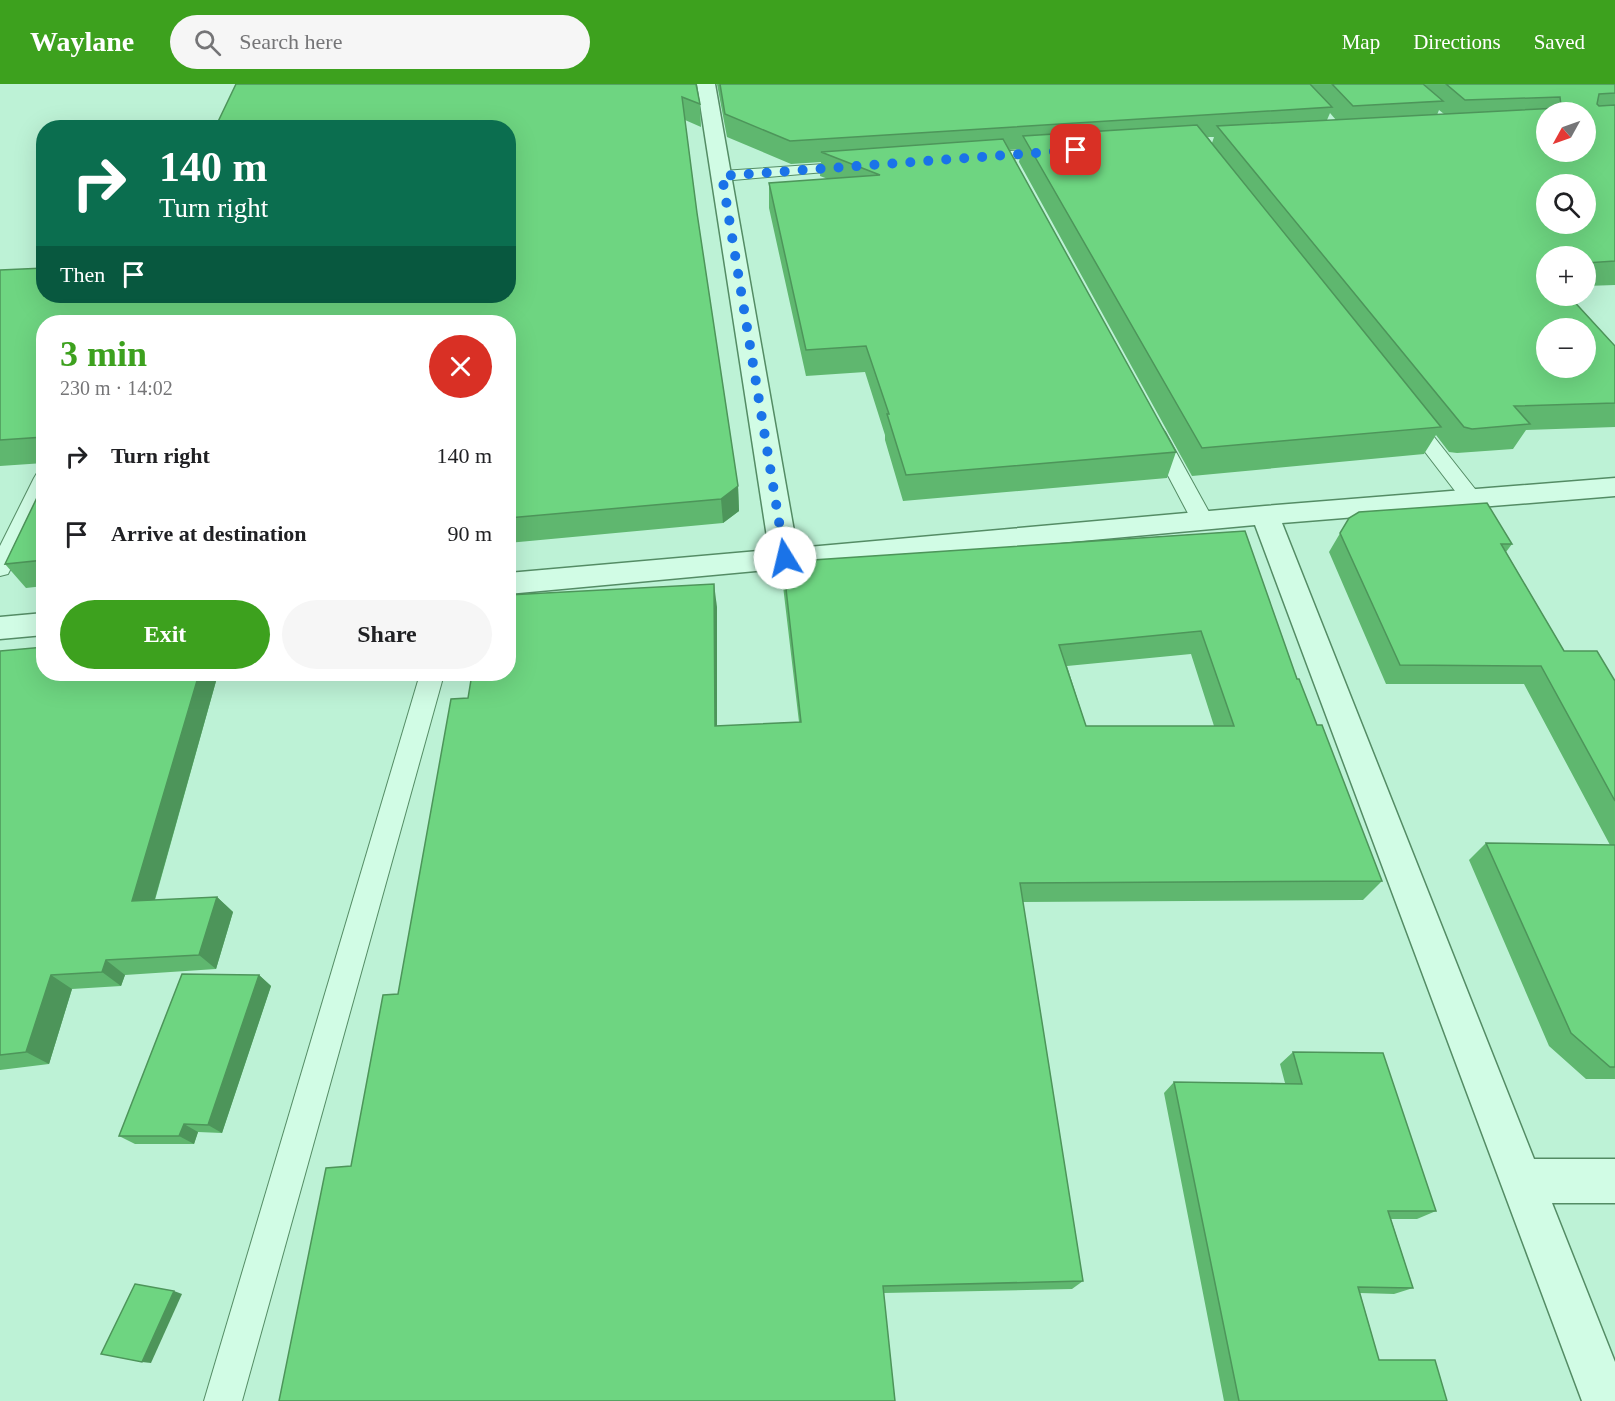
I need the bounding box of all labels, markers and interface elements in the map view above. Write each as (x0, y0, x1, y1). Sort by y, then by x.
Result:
search box (170, 15, 590, 69)
text: Waylane (30, 26, 134, 57)
icon: search (191, 26, 224, 59)
text: Search here (239, 29, 342, 54)
text: Map (1342, 30, 1380, 54)
text: Directions (1413, 30, 1501, 54)
text: Saved (1534, 30, 1585, 54)
north arrow (1536, 102, 1596, 162)
map controls (1536, 102, 1596, 378)
pin (1050, 124, 1101, 175)
icon: arrive (1059, 133, 1092, 166)
icon: right (60, 144, 138, 222)
text: 140 m (159, 144, 268, 190)
button: search (1536, 174, 1596, 234)
text: Turn right (159, 193, 268, 223)
button: + (1536, 246, 1596, 306)
icon: arrive (117, 258, 150, 291)
text: Then (60, 262, 105, 287)
button: − (1536, 318, 1596, 378)
text: 3 min (60, 334, 147, 374)
button: close (429, 335, 492, 398)
text: 230 m · 14:02 (60, 377, 173, 399)
icon: right (60, 440, 93, 473)
text: Turn right (111, 443, 210, 468)
text: 140 m (436, 443, 492, 468)
icon: arrive (60, 518, 93, 551)
text: Arrive at destination (111, 521, 307, 546)
text: 90 m (447, 521, 492, 546)
position arrow (753, 526, 817, 590)
button: Exit (60, 600, 270, 669)
button: Share (282, 600, 492, 669)

